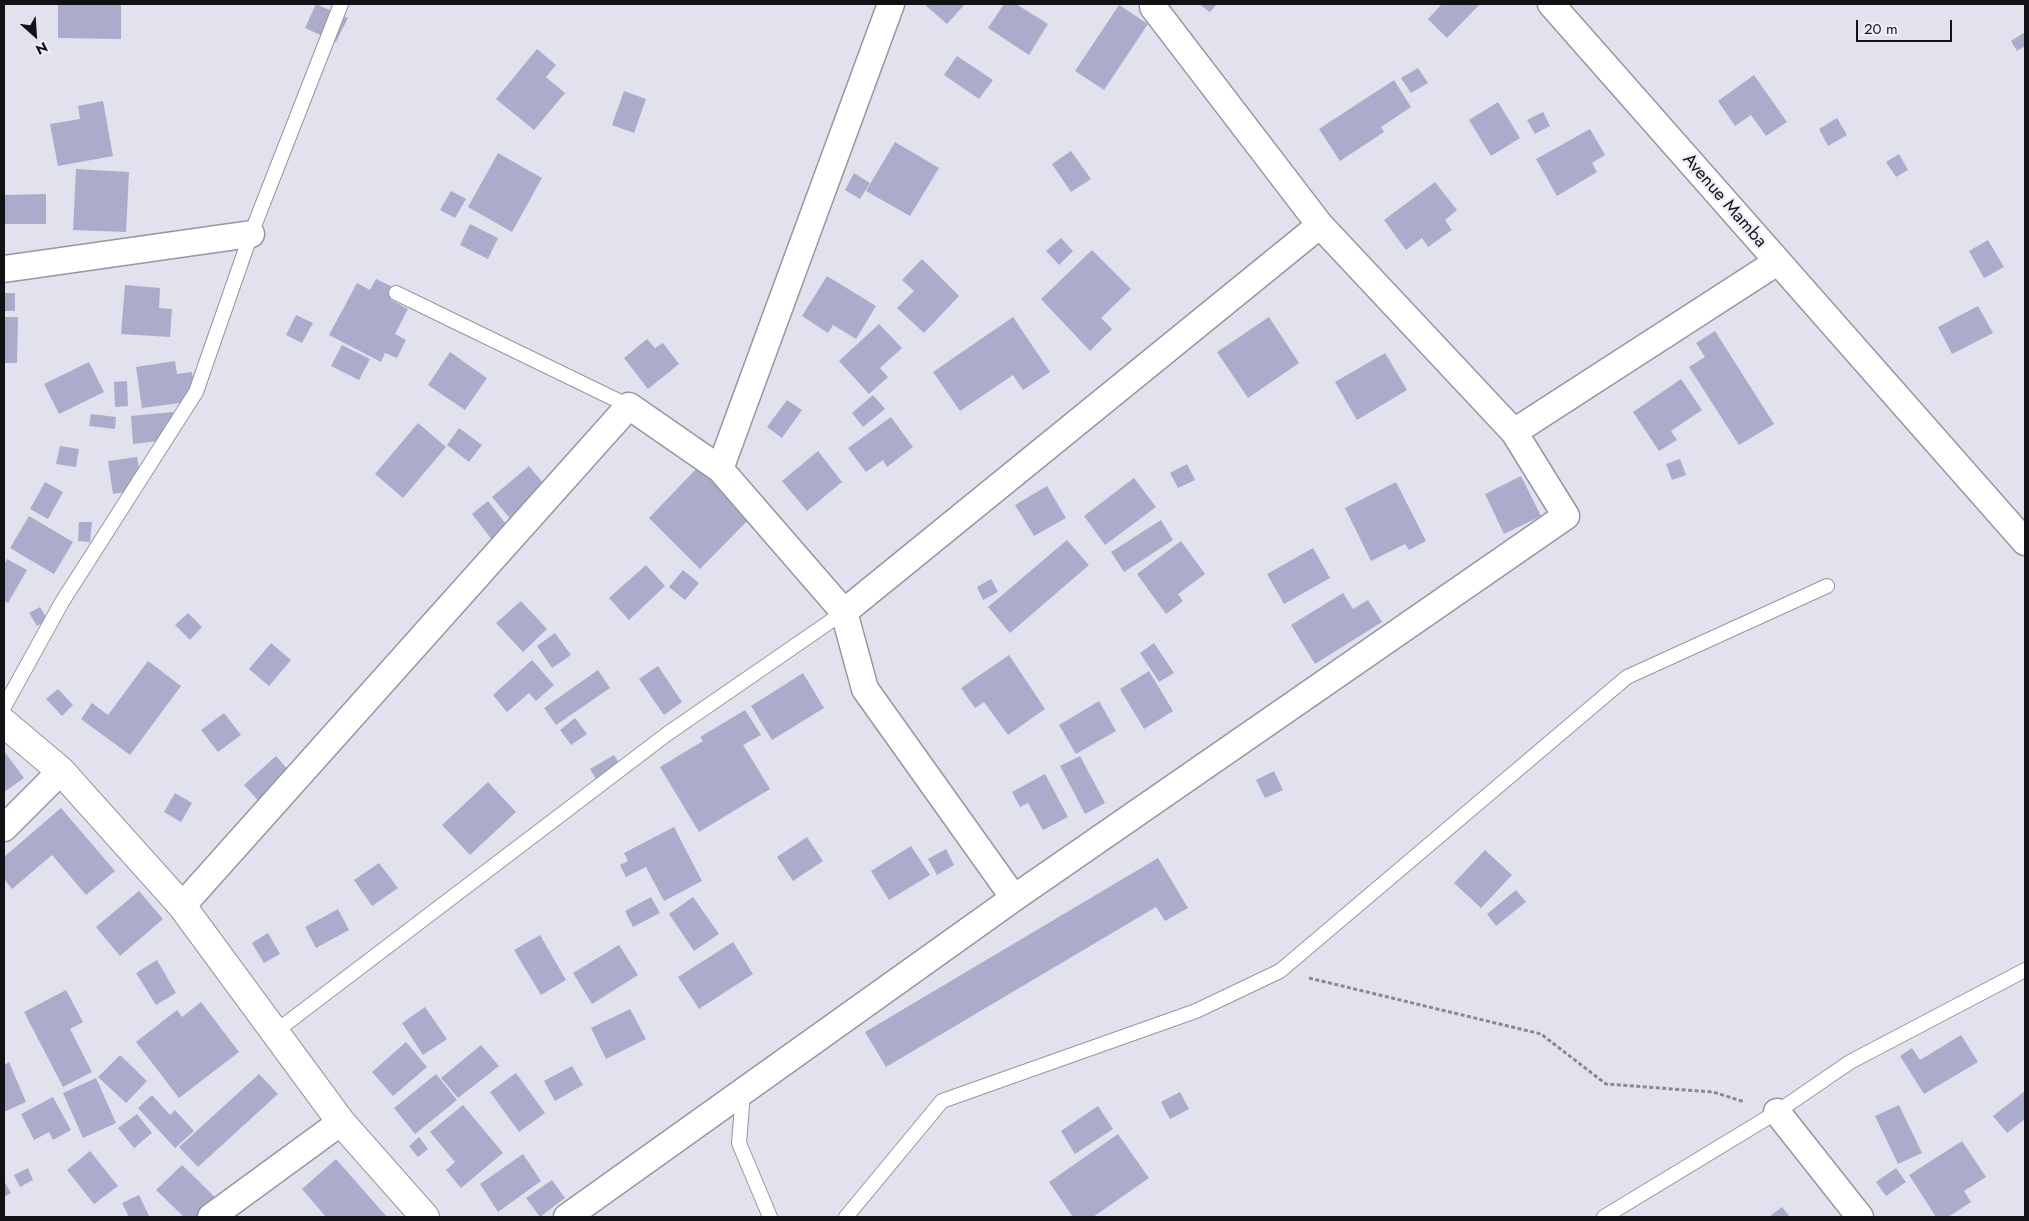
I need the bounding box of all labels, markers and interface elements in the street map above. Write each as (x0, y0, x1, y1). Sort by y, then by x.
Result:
north arrow (10, 10, 60, 60)
scale bar (1859, 10, 1955, 42)
text: 20 m (1864, 18, 1898, 40)
text: N (32, 37, 51, 60)
street label: Avenue Mamba (1677, 150, 1771, 252)

